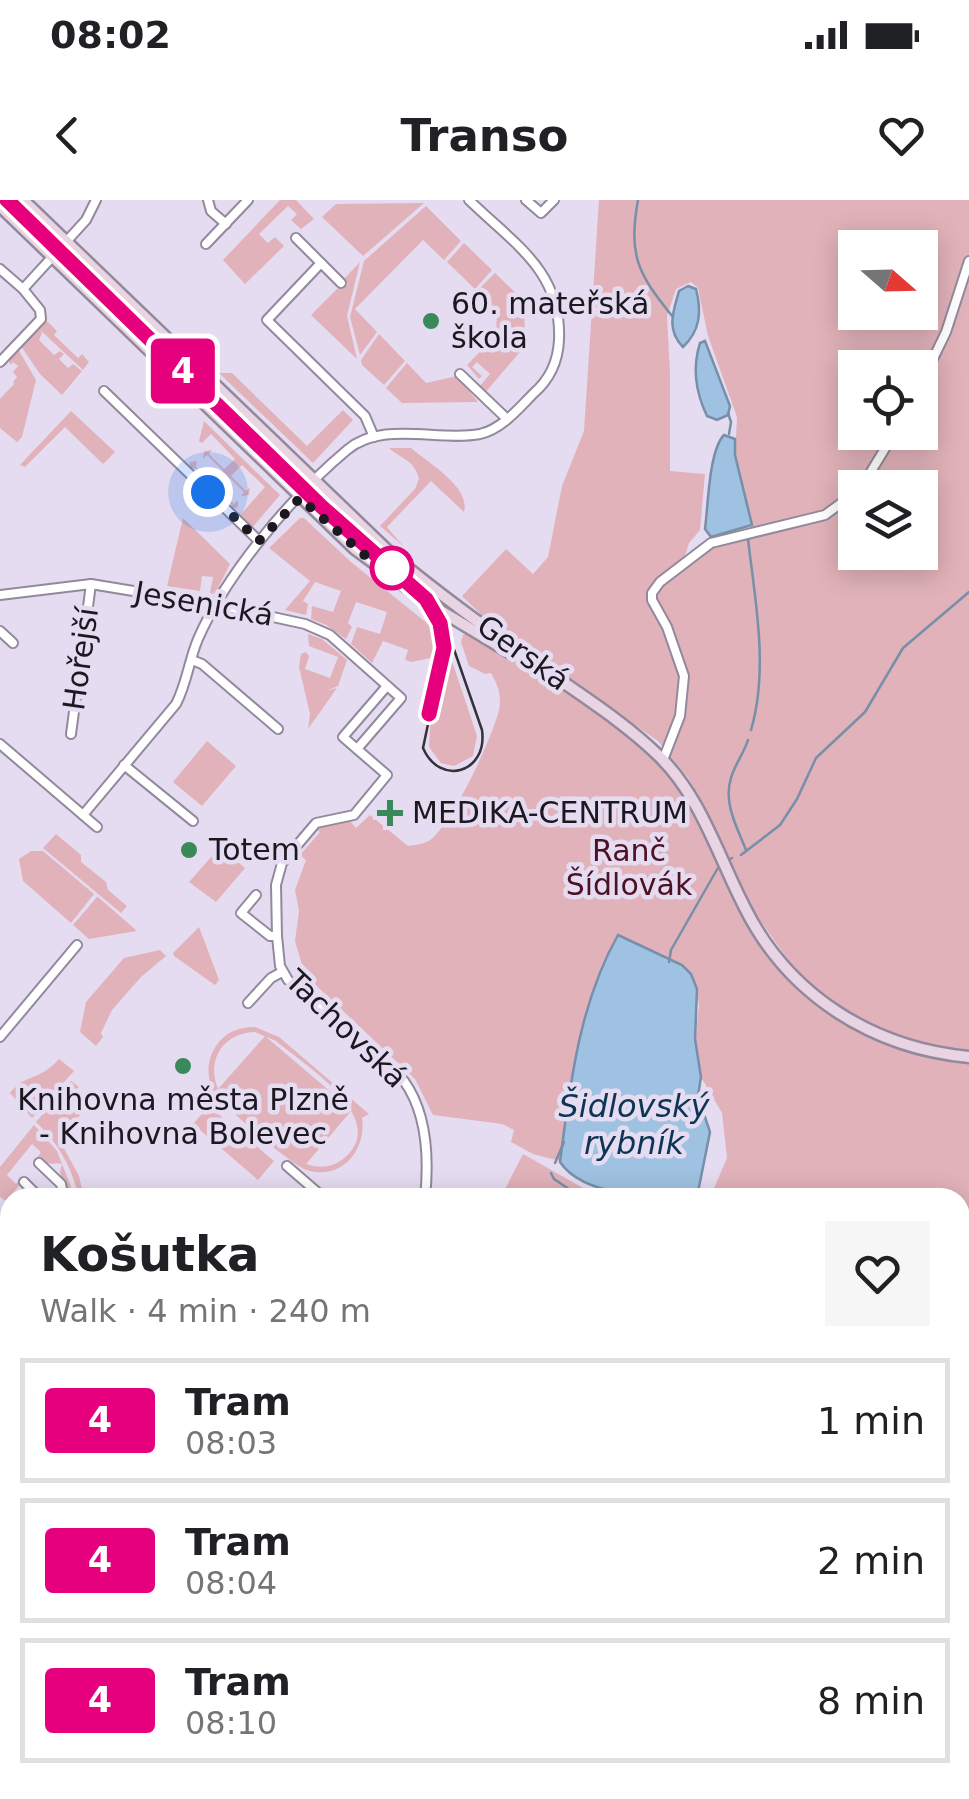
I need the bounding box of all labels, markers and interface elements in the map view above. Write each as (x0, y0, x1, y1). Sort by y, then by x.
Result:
text: 08:02 (50, 13, 171, 57)
icon: back (40, 108, 95, 163)
icon: heart (874, 108, 929, 163)
text: Transo (400, 109, 569, 162)
north arrow (838, 230, 938, 330)
map controls (838, 230, 938, 570)
place label: 60. mateřská škola (451, 286, 649, 355)
marker: 60. mateřská škola (420, 310, 442, 332)
line badge: 4 (150, 338, 216, 404)
button: locate (838, 350, 938, 450)
text: 4 (171, 351, 195, 391)
your location (183, 467, 233, 517)
button: layers (838, 470, 938, 570)
unlabelled marker (371, 547, 413, 589)
street label: Jesenická (130, 574, 276, 633)
street label: Hořejší (56, 604, 105, 713)
street label: Gerská (471, 608, 576, 698)
place label: MEDIKA-CENTRUM (412, 795, 688, 830)
marker: MEDIKA-CENTRUM (377, 800, 403, 826)
place label: Totem (208, 832, 300, 867)
park label: Ranč Šídlovák (566, 833, 693, 902)
marker: Totem (178, 839, 200, 861)
street label: Tachovská (278, 962, 414, 1095)
marker: Knihovna města Plzně - Knihovna Bolevec (172, 1055, 194, 1077)
place label: Knihovna města Plzně - Knihovna Bolevec (17, 1082, 349, 1151)
water label: Šidlovský rybník (558, 1086, 711, 1162)
button: heart (825, 1221, 930, 1326)
text: Košutka (40, 1226, 259, 1282)
text: Walk · 4 min · 240 m (40, 1292, 371, 1330)
text: Tram (185, 1380, 291, 1424)
text: 1 min (817, 1399, 925, 1443)
text: 4 (88, 1400, 112, 1440)
text: 08:03 (185, 1424, 277, 1462)
text: Tram (185, 1520, 291, 1564)
text: 2 min (817, 1539, 925, 1583)
text: 4 (88, 1540, 112, 1580)
text: 08:04 (185, 1564, 277, 1602)
text: Tram (185, 1660, 291, 1704)
text: 8 min (817, 1679, 925, 1723)
text: 4 (88, 1680, 112, 1720)
text: 08:10 (185, 1704, 277, 1742)

